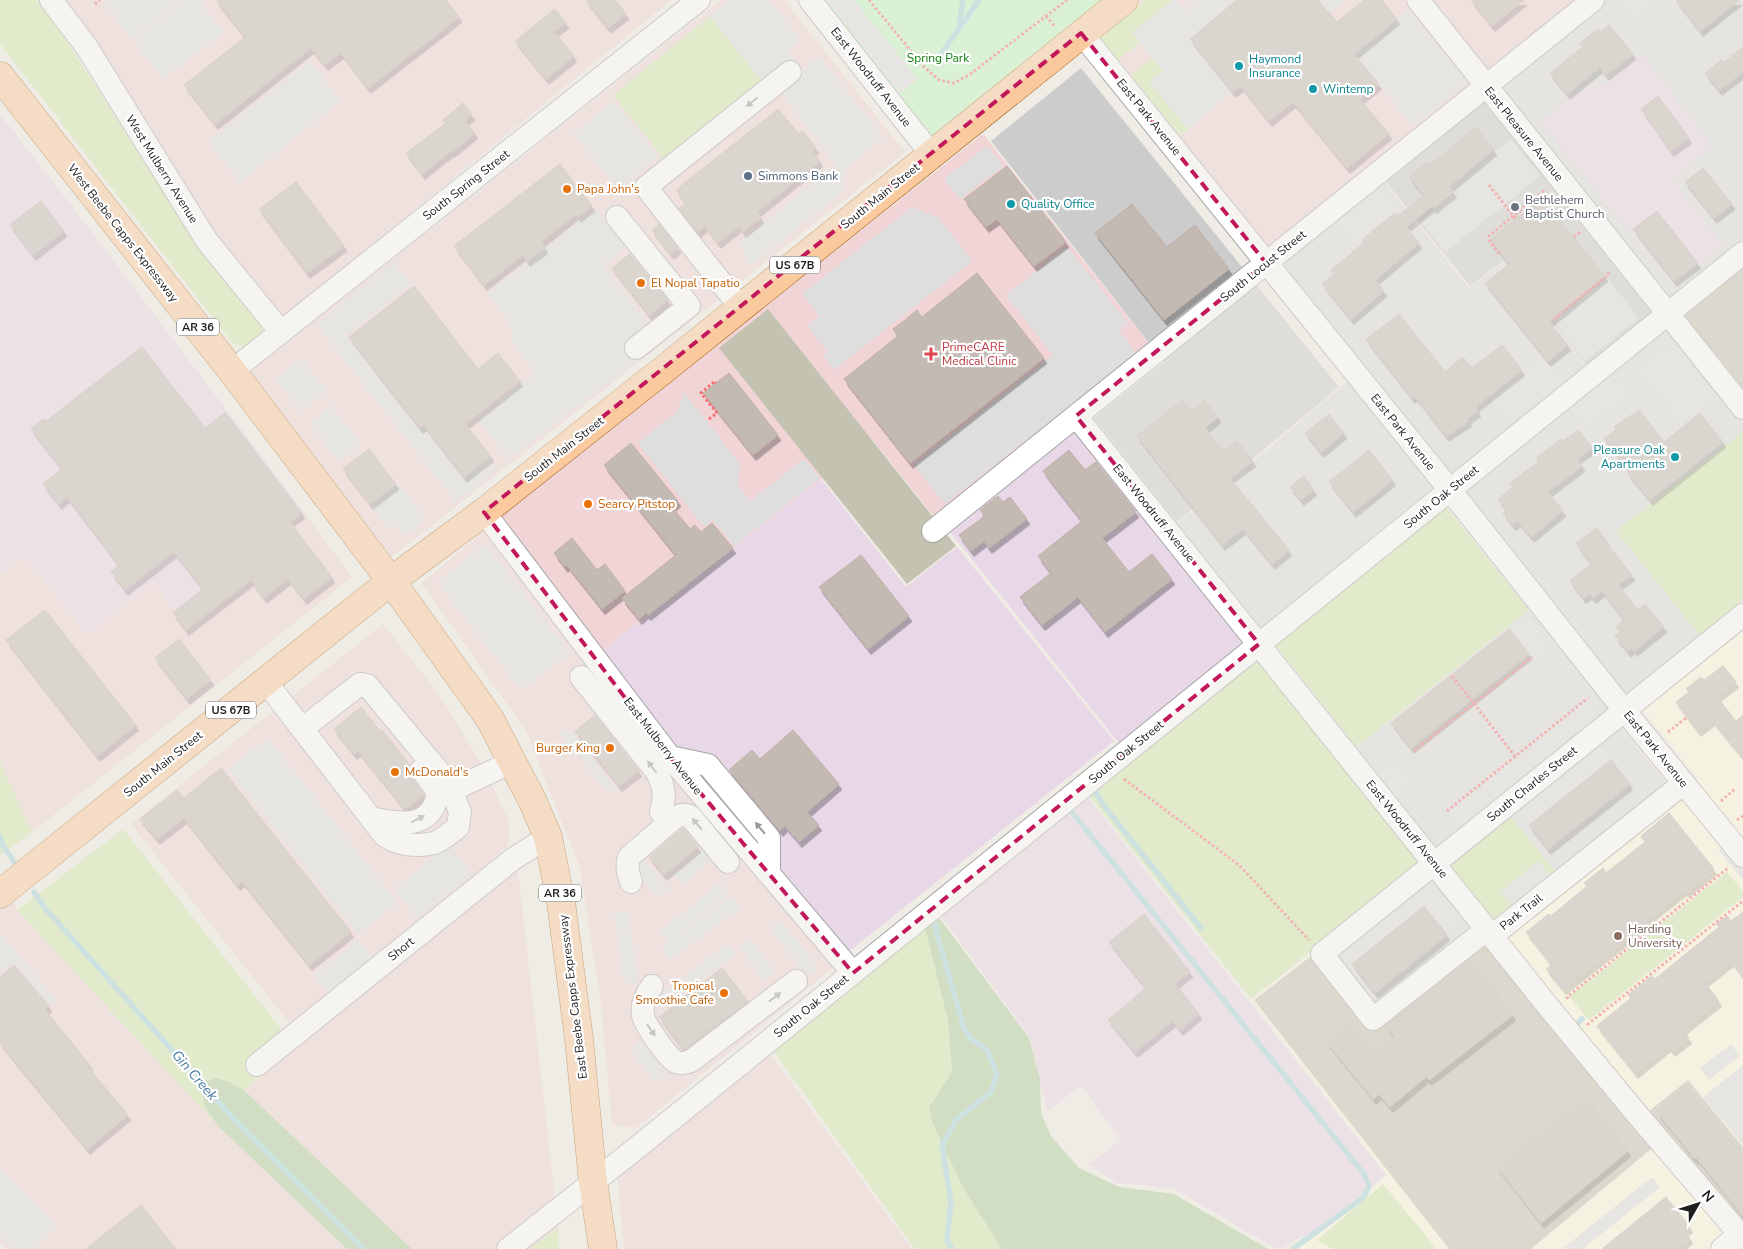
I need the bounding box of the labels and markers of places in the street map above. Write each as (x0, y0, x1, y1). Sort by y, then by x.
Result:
place label: Haymond Insurance (1249, 51, 1301, 81)
marker: Haymond Insurance (1233, 60, 1245, 72)
place label: Wintemp (1323, 81, 1374, 97)
marker: Wintemp (1307, 83, 1319, 95)
place label: Simmons Bank (758, 168, 839, 184)
marker: Simmons Bank (742, 170, 754, 182)
place label: Papa John's (577, 181, 640, 197)
marker: Papa John's (561, 183, 573, 195)
place label: Bethlehem Baptist Church (1525, 192, 1605, 222)
place label: Quality Office (1021, 196, 1095, 212)
marker: Quality Office (1005, 198, 1017, 210)
marker: Bethlehem Baptist Church (1509, 201, 1521, 213)
place label: El Nopal Tapatio (651, 275, 740, 291)
marker: El Nopal Tapatio (635, 277, 647, 289)
place label: PrimeCARE Medical Clinic (942, 339, 1017, 369)
marker: PrimeCARE Medical Clinic (924, 347, 938, 361)
place label: Pleasure Oak Apartments (1593, 442, 1666, 472)
marker: Pleasure Oak Apartments (1669, 451, 1681, 463)
place label: Searcy Pitstop (598, 496, 675, 512)
marker: Searcy Pitstop (582, 498, 594, 510)
place label: Burger King (536, 740, 600, 756)
marker: Burger King (604, 742, 616, 754)
place label: McDonald's (405, 764, 469, 780)
marker: McDonald's (389, 766, 401, 778)
place label: Harding University (1628, 921, 1683, 951)
marker: Harding University (1612, 930, 1624, 942)
place label: Tropical Smoothie Cafe (635, 978, 714, 1008)
marker: Tropical Smoothie Cafe (718, 987, 730, 999)

